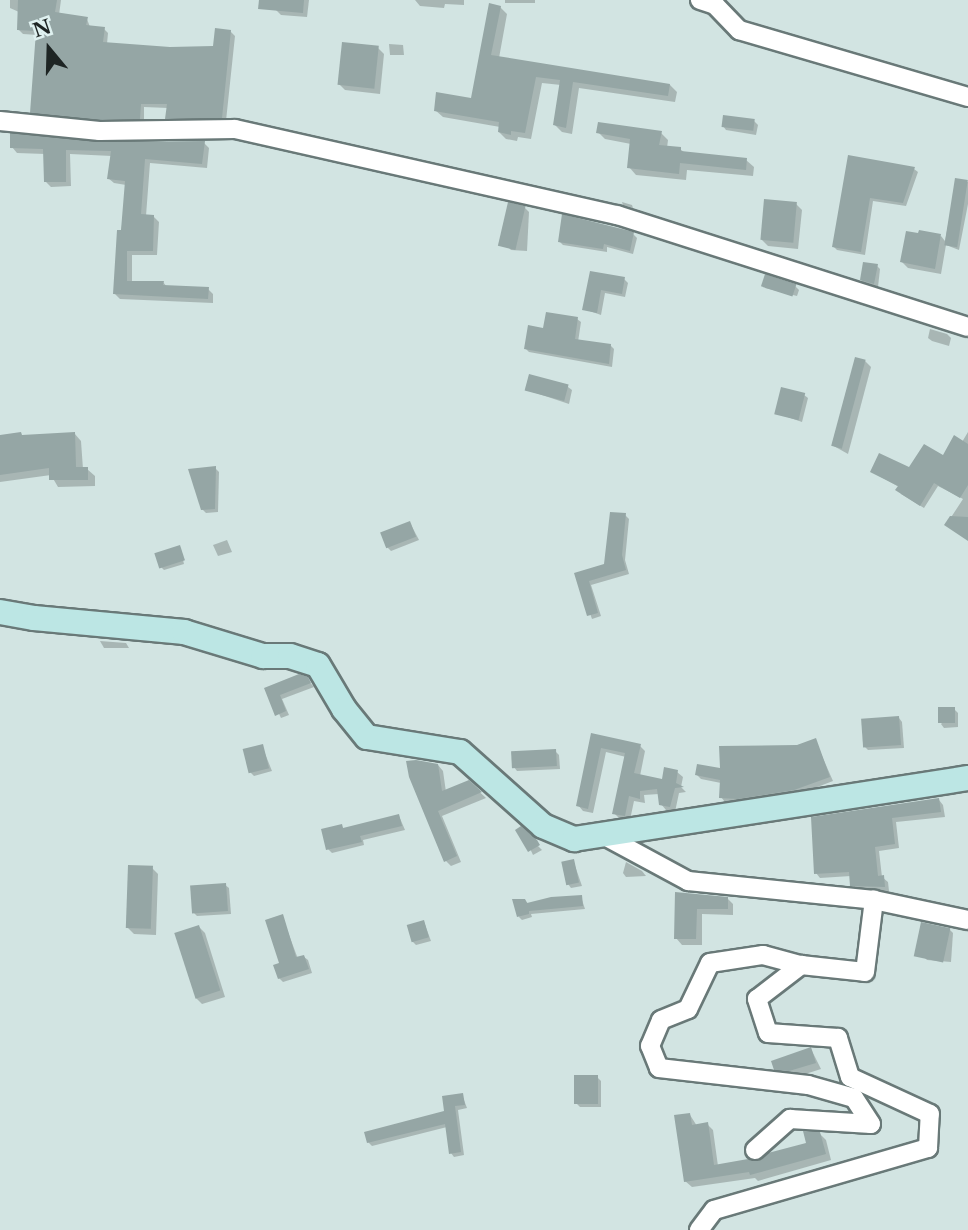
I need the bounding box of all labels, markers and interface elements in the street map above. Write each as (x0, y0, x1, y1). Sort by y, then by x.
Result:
north arrow (14, 14, 84, 84)
text: N (30, 15, 54, 42)

